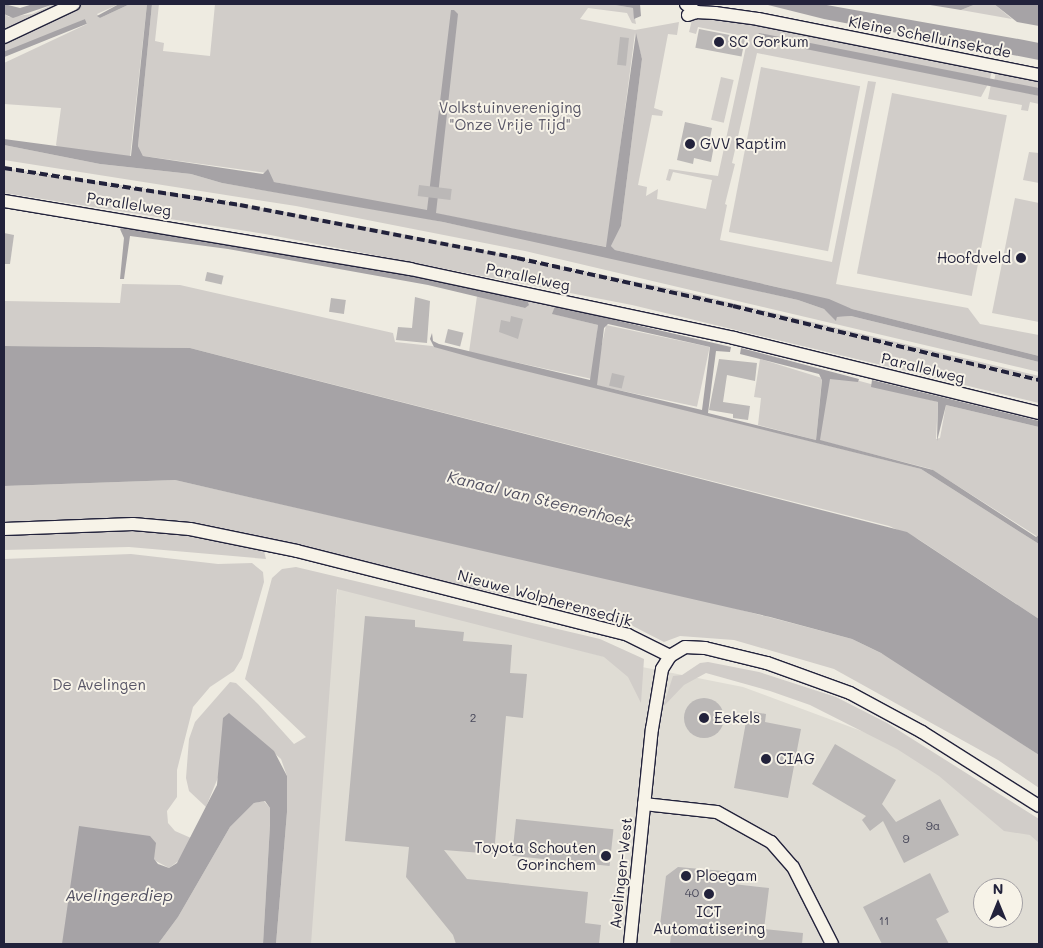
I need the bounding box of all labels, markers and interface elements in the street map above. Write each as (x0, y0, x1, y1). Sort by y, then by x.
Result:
street label: Kleine Schelluinsekade (847, 12, 1013, 62)
place label: SC Gorkum (729, 33, 809, 51)
marker: SC Gorkum (713, 36, 725, 48)
park label: Volkstuinvereniging "Onze Vrije Tijd" (439, 98, 581, 133)
place label: GVV Raptim (700, 135, 787, 153)
marker: GVV Raptim (684, 138, 696, 150)
street label: Parallelweg (85, 188, 173, 220)
place label: Hoofdveld (937, 249, 1011, 267)
marker: Hoofdveld (1015, 252, 1027, 264)
street label: Parallelweg (484, 259, 572, 295)
street label: Parallelweg (879, 349, 967, 387)
water label: Kanaal van Steenenhoek (445, 467, 635, 531)
street label: Nieuwe Wolpherensedijk (455, 566, 635, 630)
park label: De Avelingen (52, 676, 146, 694)
place label: Eekels (714, 709, 760, 727)
house number: 2 (470, 711, 476, 725)
marker: Eekels (698, 712, 710, 724)
place label: CIAG (776, 750, 815, 768)
marker: CIAG (760, 753, 772, 765)
street label: Avelingen-West (606, 816, 636, 930)
house number: 9a (926, 819, 940, 833)
house number: 9 (902, 832, 910, 846)
place label: Toyota Schouten Gorinchem (474, 838, 596, 873)
marker: Toyota Schouten Gorinchem (600, 850, 612, 862)
place label: Ploegam (696, 867, 757, 885)
marker: Ploegam (680, 870, 692, 882)
north arrow (973, 878, 1023, 928)
text: N (993, 879, 1003, 898)
water label: Avelingerdiep (65, 885, 173, 905)
house number: 40 (685, 886, 699, 900)
marker: ICT Automatisering (703, 888, 715, 900)
place label: ICT Automatisering (653, 902, 765, 937)
house number: 11 (879, 914, 889, 928)

